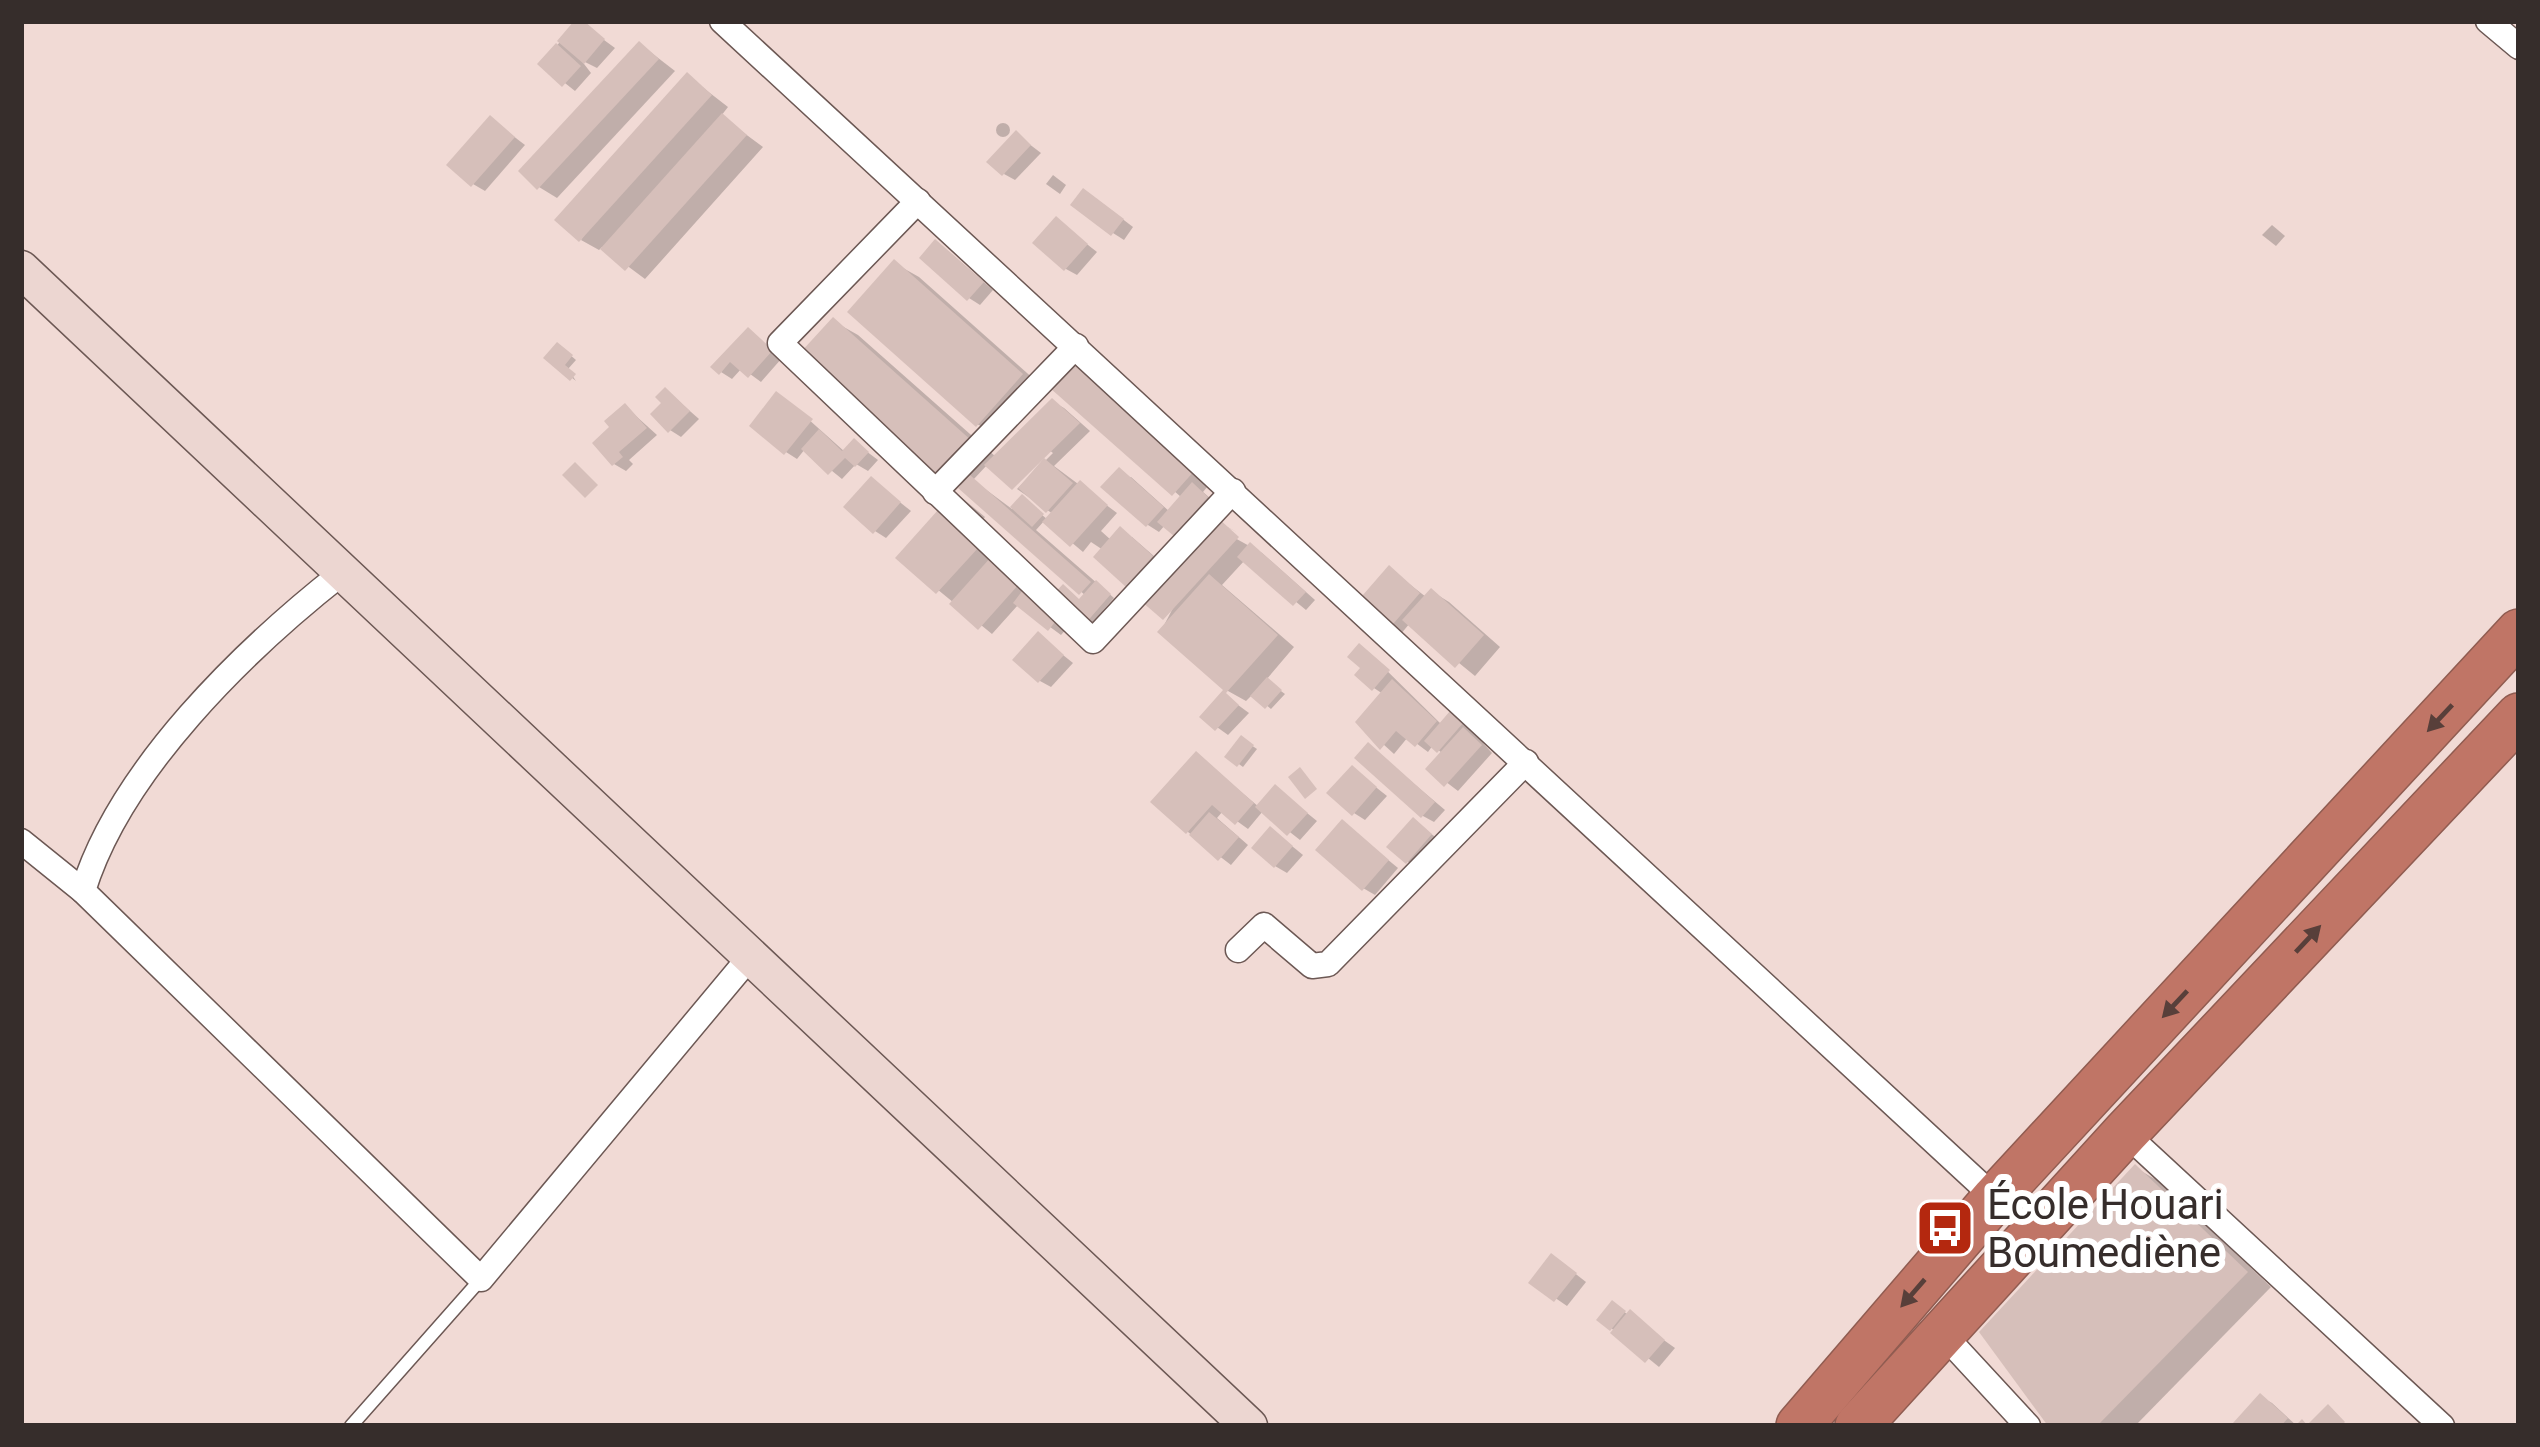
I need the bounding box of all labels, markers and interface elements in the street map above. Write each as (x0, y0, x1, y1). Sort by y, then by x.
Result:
one-way arrow (2426, 703, 2454, 732)
one-way arrow (2294, 925, 2322, 954)
one-way arrow (2161, 989, 2189, 1018)
place label: École Houari Boumediène (1987, 1180, 2224, 1277)
bus stop icon: École Houari Boumediène (1914, 1197, 1976, 1259)
one-way arrow (1900, 1278, 1927, 1308)

